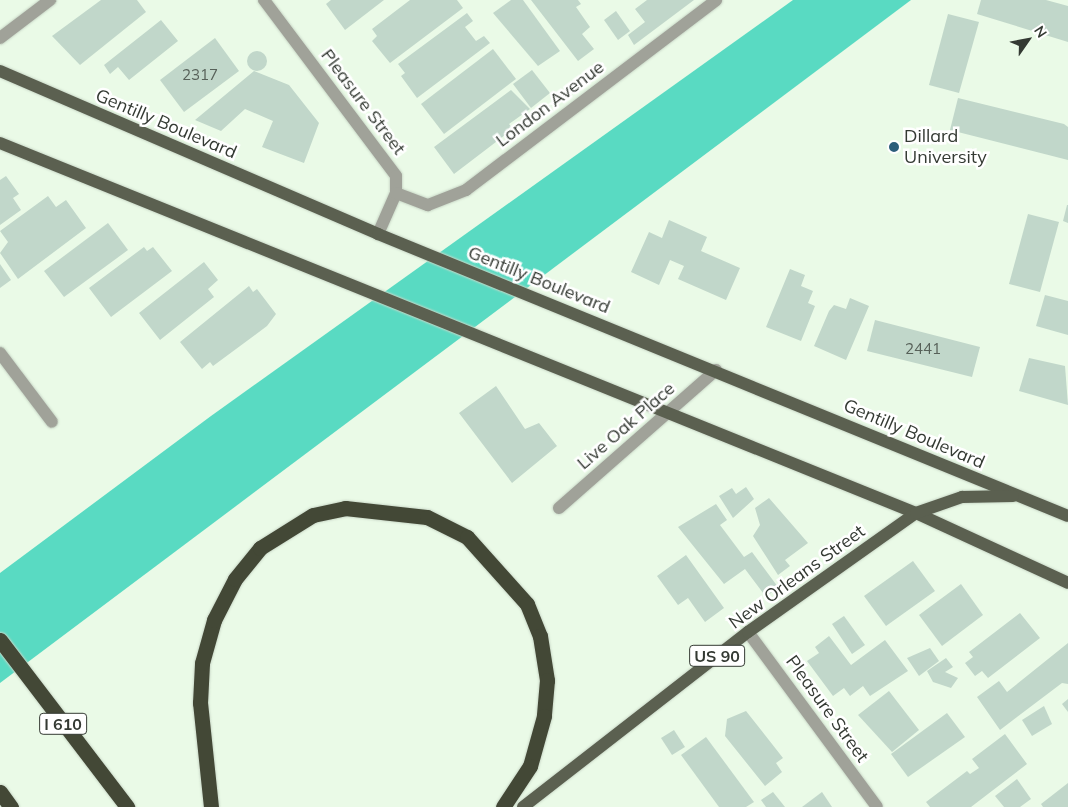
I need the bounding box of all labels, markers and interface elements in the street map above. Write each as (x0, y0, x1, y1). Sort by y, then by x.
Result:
north arrow (1003, 15, 1053, 65)
text: N (1030, 22, 1051, 41)
street label: Pleasure Street (316, 45, 410, 159)
street label: London Avenue (492, 56, 608, 152)
house number: 2317 (182, 66, 218, 84)
street label: Gentilly Boulevard (92, 85, 240, 163)
place label: Dillard University (904, 126, 987, 168)
marker: Dillard University (888, 141, 900, 153)
street label: Gentilly Boulevard (465, 242, 613, 318)
house number: 2441 (905, 340, 941, 358)
street label: Live Oak Place (573, 378, 679, 474)
street label: Gentilly Boulevard (840, 395, 988, 473)
street label: New Orleans Street (725, 520, 869, 634)
road number: US 90 (688, 642, 746, 669)
street label: Pleasure Street (781, 651, 873, 767)
road number: I 610 (38, 711, 88, 738)

